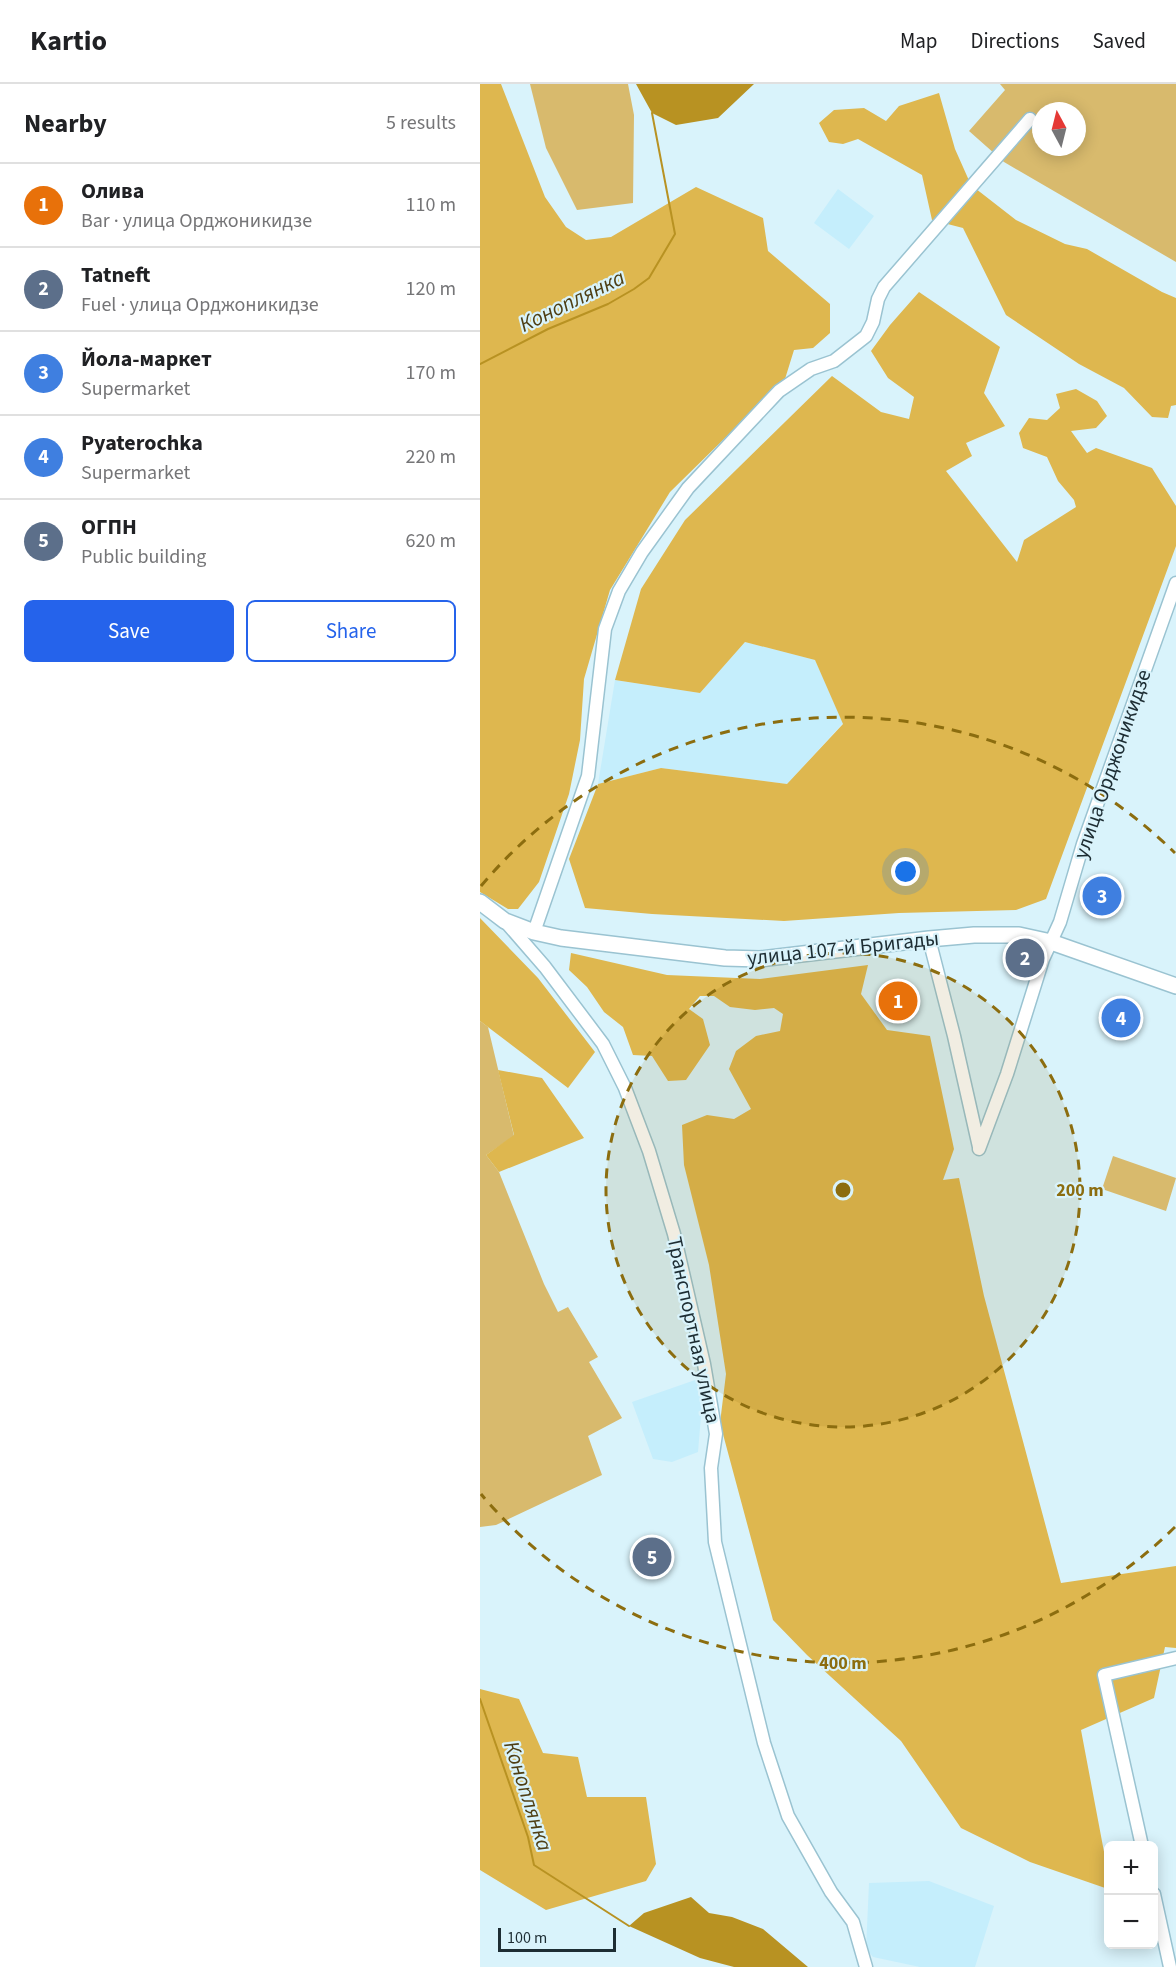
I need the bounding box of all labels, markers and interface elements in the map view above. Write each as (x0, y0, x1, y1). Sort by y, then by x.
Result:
text: Kartio (30, 21, 107, 61)
text: Map (900, 26, 938, 56)
text: Directions (971, 26, 1059, 56)
text: Saved (1092, 26, 1146, 56)
north arrow (1032, 102, 1086, 156)
text: Nearby (24, 105, 107, 142)
text: 5 results (386, 109, 456, 137)
text: Олива (81, 175, 144, 207)
text: 1 (38, 191, 49, 219)
text: 110 m (406, 191, 456, 219)
text: Bar · улица Орджоникидзе (81, 207, 312, 235)
text: Tatneft (81, 259, 150, 291)
water label: Коноплянка (514, 262, 630, 340)
text: 2 (38, 275, 49, 303)
text: 120 m (406, 275, 456, 303)
text: Fuel · улица Орджоникидзе (81, 291, 319, 319)
text: Йола-маркет (81, 343, 212, 375)
text: 3 (38, 359, 49, 387)
text: 170 m (406, 359, 456, 387)
text: Supermarket (81, 375, 190, 403)
text: Pyaterochka (81, 427, 203, 459)
text: 4 (38, 443, 49, 471)
text: 220 m (406, 443, 456, 471)
text: Supermarket (81, 459, 190, 487)
text: ОГПН (81, 511, 137, 543)
text: 5 (38, 527, 49, 555)
text: 620 m (406, 527, 456, 555)
text: Public building (81, 543, 206, 571)
button: Save (24, 600, 234, 662)
button: Share (246, 600, 456, 662)
street label: улица Орджоникидзе (1065, 665, 1159, 863)
your location (891, 857, 920, 886)
pin: 3 (1082, 874, 1122, 918)
street label: улица 107-й Бригады (746, 923, 940, 973)
pin: 2 (1006, 936, 1044, 980)
pin: 1 (878, 978, 918, 1024)
pin: 4 (1102, 996, 1140, 1040)
text: 200 m (1056, 1178, 1104, 1203)
centre of rings (833, 1180, 853, 1200)
street label: Транспортная улица (660, 1234, 728, 1426)
pin: 5 (632, 1534, 672, 1580)
text: 400 m (819, 1651, 867, 1676)
water label: Коноплянка (495, 1737, 561, 1855)
map controls (1104, 1841, 1158, 1949)
button: + (1104, 1841, 1158, 1895)
button: − (1104, 1895, 1158, 1949)
scale bar (498, 1925, 616, 1952)
text: 100 m (507, 1927, 547, 1949)

